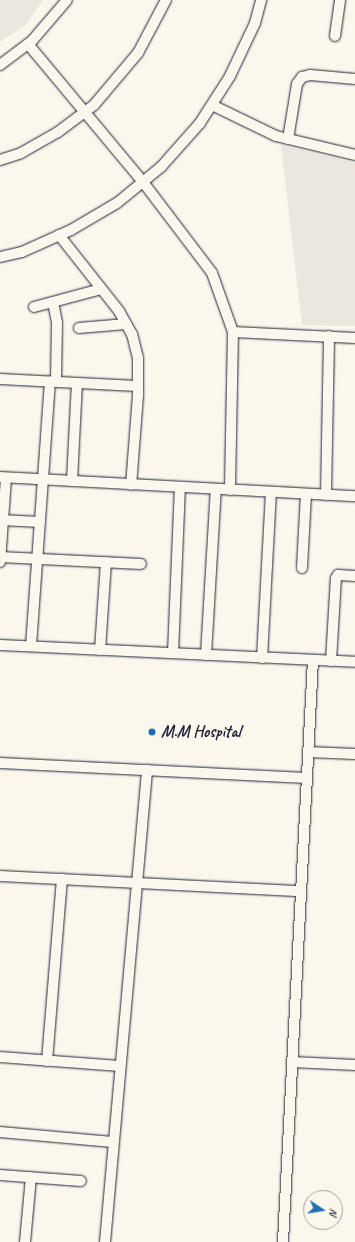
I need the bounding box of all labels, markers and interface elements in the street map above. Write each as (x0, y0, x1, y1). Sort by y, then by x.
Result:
place label: M.M Hospital (161, 722, 241, 742)
marker: M.M Hospital (146, 726, 158, 738)
north arrow (303, 1190, 343, 1230)
text: N (326, 1207, 341, 1217)

